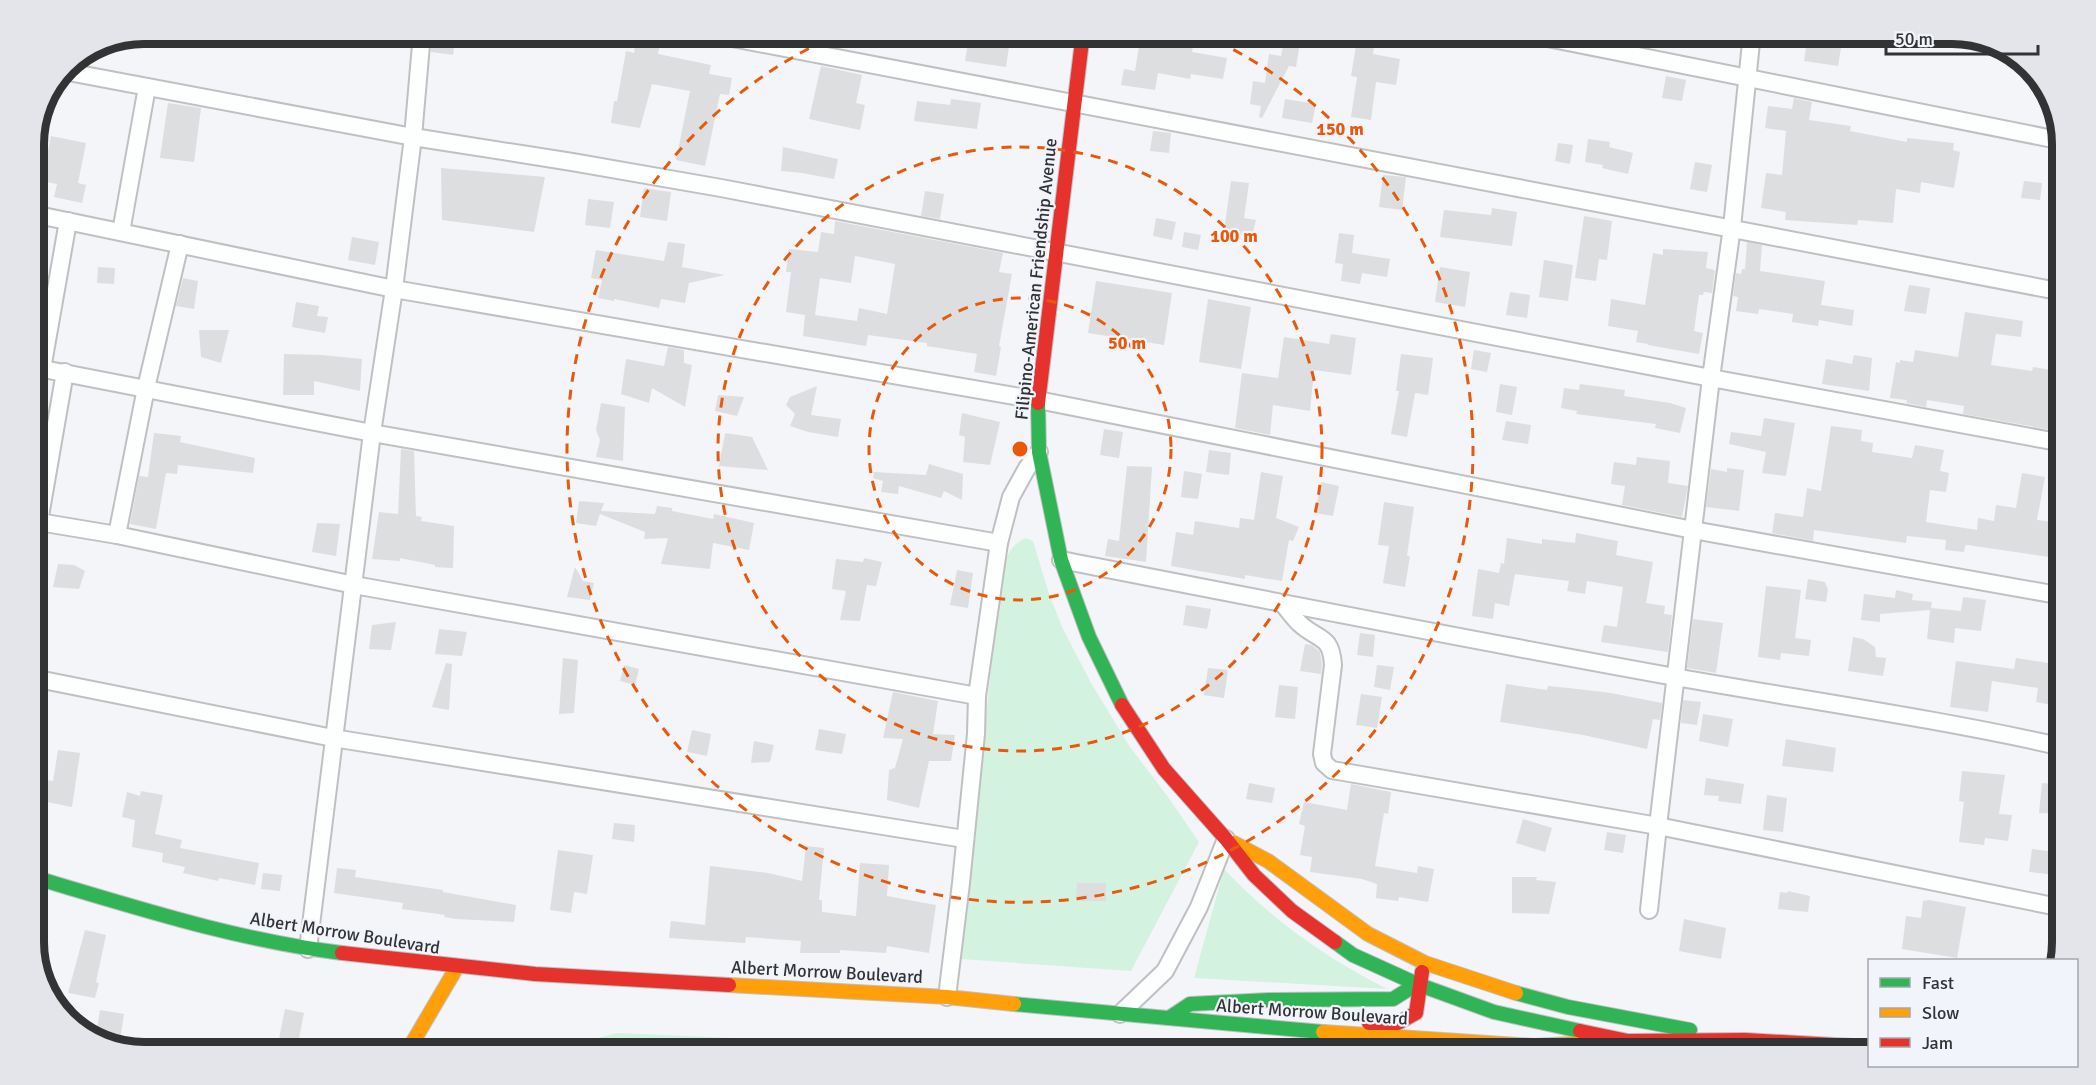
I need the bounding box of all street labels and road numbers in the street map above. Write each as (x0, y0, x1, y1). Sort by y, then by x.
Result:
street label: Filipino-American Friendship Avenue (1010, 137, 1062, 421)
street label: Albert Morrow Boulevard (248, 907, 442, 959)
street label: Albert Morrow Boulevard (731, 956, 923, 988)
street label: Albert Morrow Boulevard (1215, 994, 1409, 1030)

